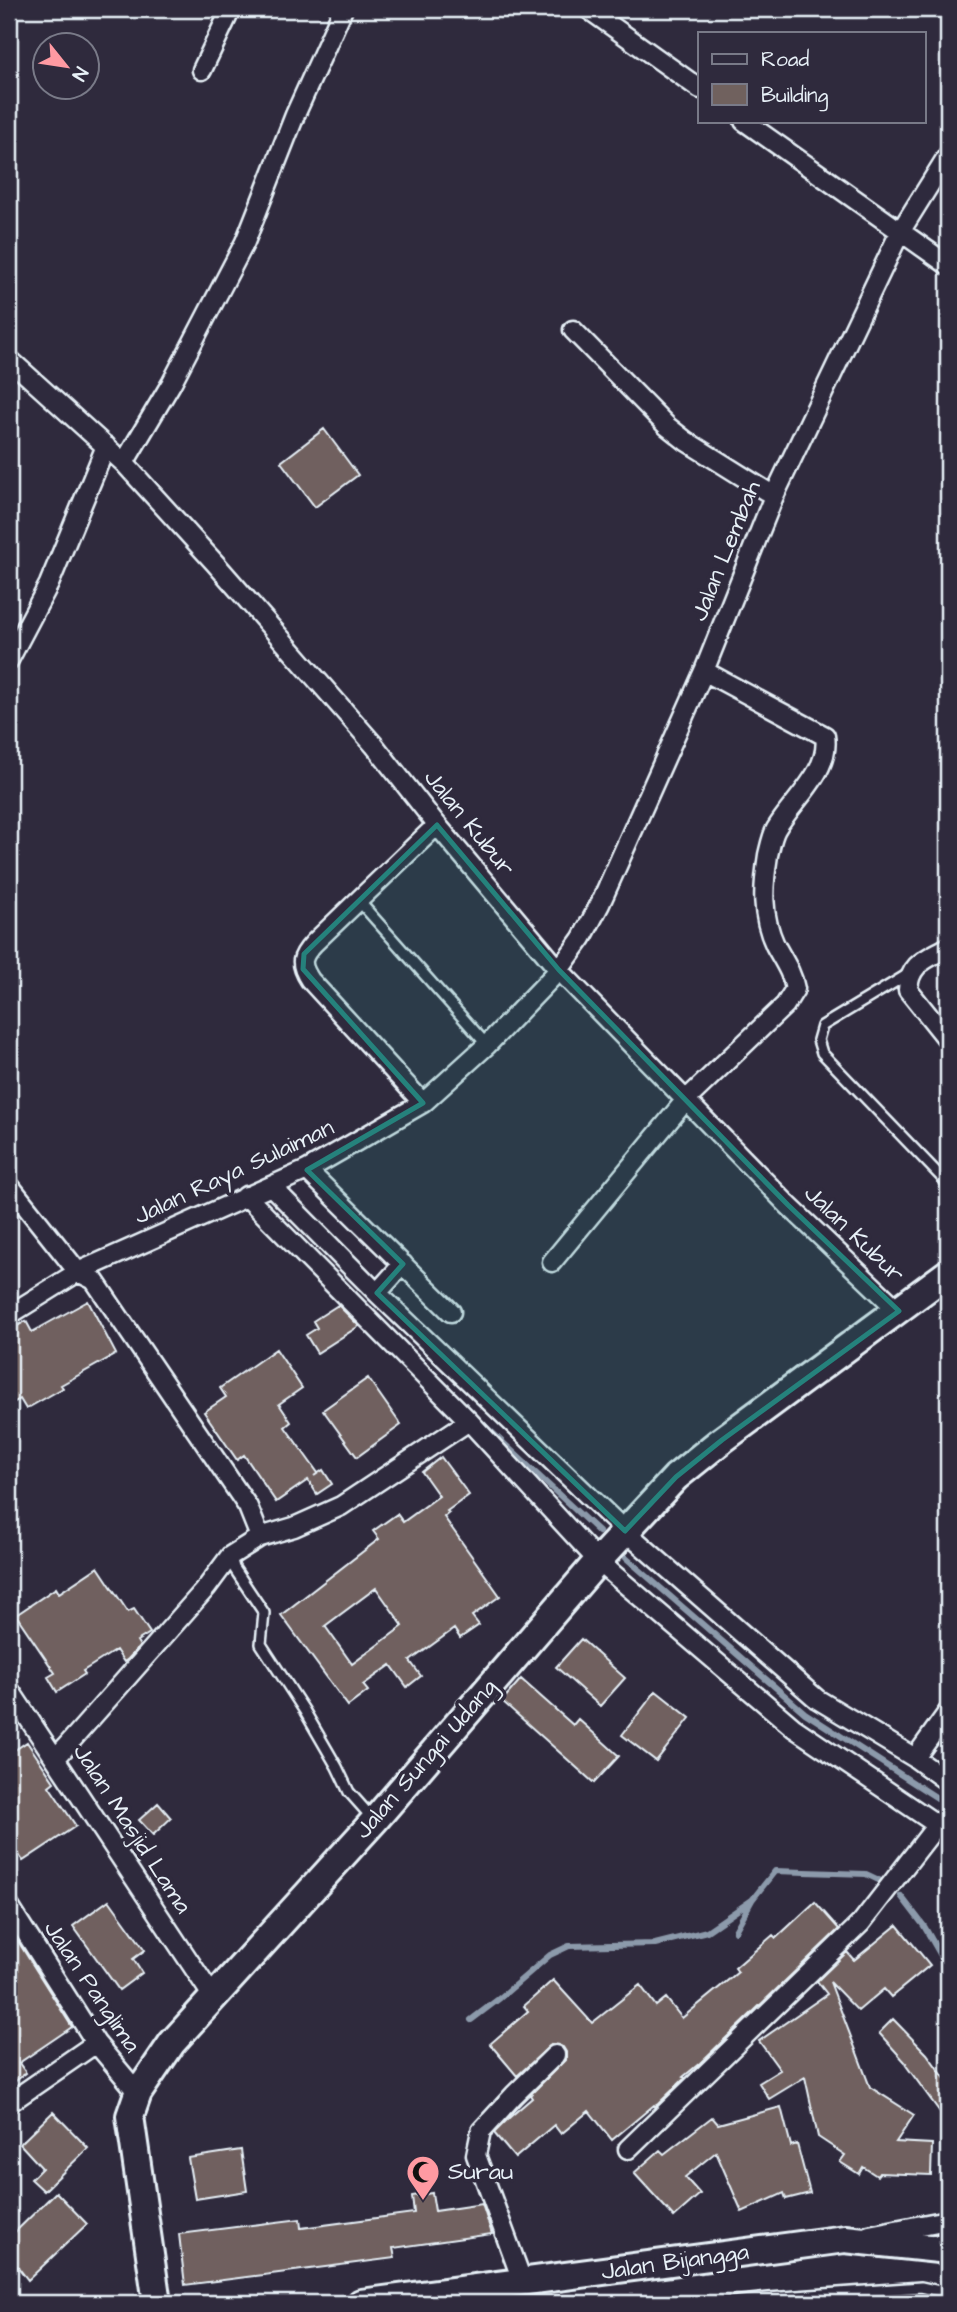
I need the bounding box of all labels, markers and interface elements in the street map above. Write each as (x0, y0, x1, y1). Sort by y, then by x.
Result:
north arrow (32, 32, 102, 102)
legend (698, 32, 926, 122)
text: Road (761, 45, 809, 74)
text: N (65, 62, 94, 86)
text: Building (761, 81, 829, 112)
street label: Jalan Lembah (682, 476, 770, 626)
street label: Jalan Kubur (415, 763, 523, 883)
street label: Jalan Raya Sulaiman (129, 1111, 340, 1234)
street label: Jalan Kubur (796, 1177, 912, 1291)
street label: Jalan Sungai Udang (347, 1672, 506, 1847)
street label: Jalan Masjid Lama (64, 1737, 200, 1921)
street label: Jalan Panglima (34, 1914, 149, 2060)
mosque icon: Surau (404, 2153, 442, 2202)
place label: Surau (448, 2155, 513, 2189)
street label: Jalan Bijangga (599, 2235, 751, 2290)

